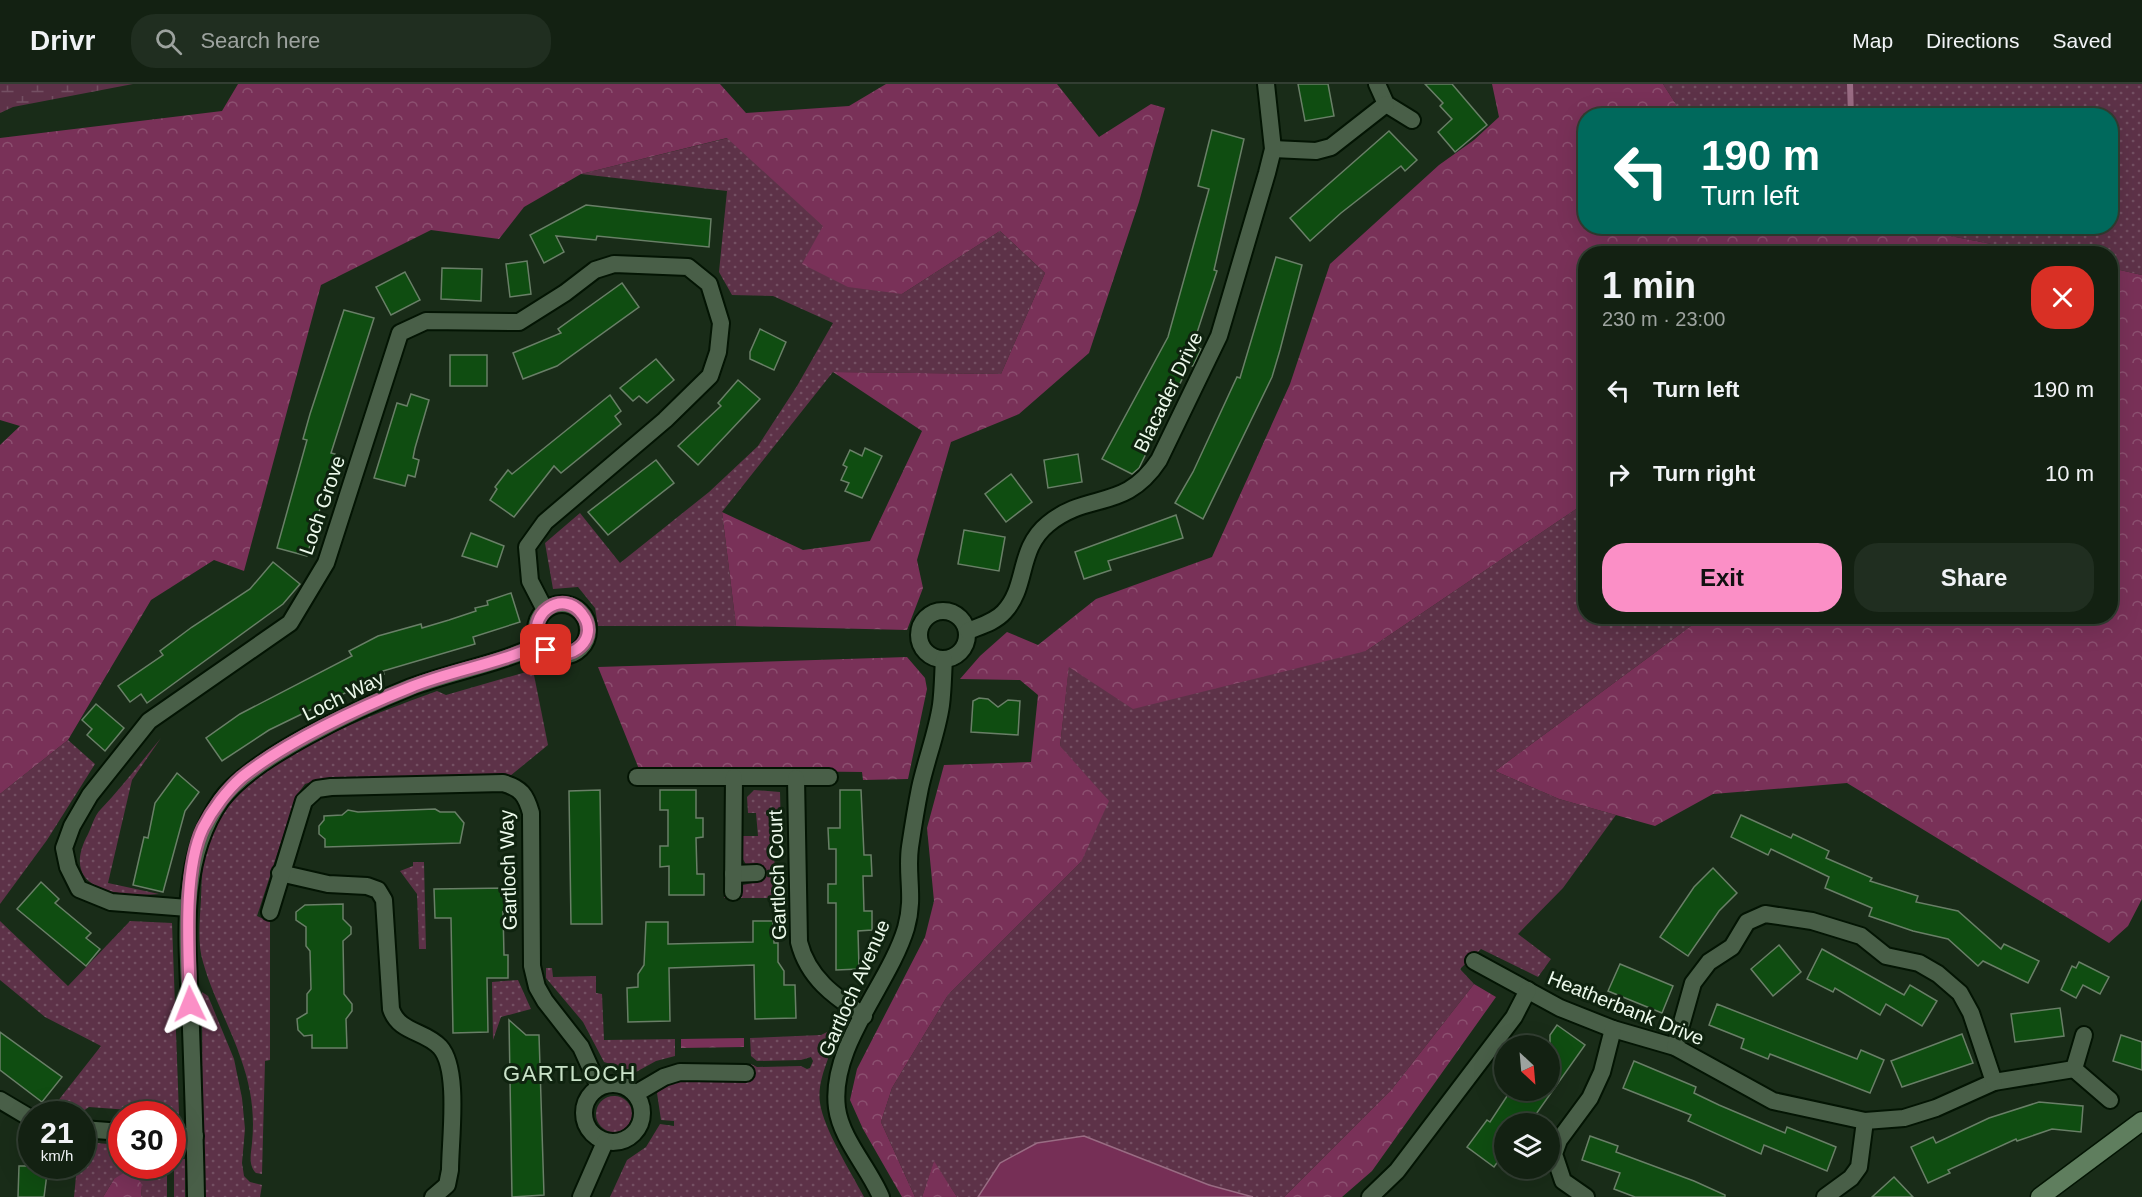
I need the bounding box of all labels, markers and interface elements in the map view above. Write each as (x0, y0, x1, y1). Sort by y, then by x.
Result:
search box (131, 14, 551, 68)
text: Drivr (30, 25, 95, 56)
icon: search (152, 25, 185, 58)
text: Search here (200, 28, 320, 53)
text: Map (1852, 29, 1893, 52)
text: Directions (1926, 29, 2019, 52)
text: Saved (2052, 29, 2112, 52)
icon: left (1602, 132, 1680, 210)
text: 190 m (1701, 132, 1820, 179)
text: Turn left (1701, 181, 1799, 211)
text: 1 min (1602, 265, 1696, 306)
button: close (2031, 266, 2094, 329)
text: 230 m · 23:00 (1602, 308, 1725, 330)
street label: Blacader Drive (1129, 328, 1207, 456)
icon: left (1602, 374, 1635, 407)
text: Turn left (1653, 377, 1739, 402)
text: 190 m (2033, 377, 2094, 402)
street label: Loch Grove (295, 453, 349, 557)
icon: right (1602, 458, 1635, 491)
text: Turn right (1653, 461, 1755, 486)
text: 10 m (2045, 461, 2094, 486)
button: Exit (1602, 543, 1842, 612)
button: Share (1854, 543, 2094, 612)
pin (520, 624, 571, 675)
icon: arrive (529, 633, 562, 666)
street label: Loch Way (299, 667, 387, 725)
street label: Gartloch Way (495, 809, 521, 931)
street label: Gartloch Court (764, 809, 790, 940)
street label: Gartloch Avenue (814, 916, 894, 1060)
street label: Heatherbank Drive (1545, 967, 1707, 1049)
position arrow (158, 972, 222, 1036)
north arrow (1494, 1035, 1560, 1101)
map controls (1494, 1035, 1560, 1179)
district label: GARTLOCH (503, 1061, 637, 1086)
speed limit sign: 30 (108, 1101, 186, 1179)
button: layers (1494, 1113, 1560, 1179)
text: 21 (40, 1116, 74, 1149)
text: km/h (41, 1147, 73, 1164)

